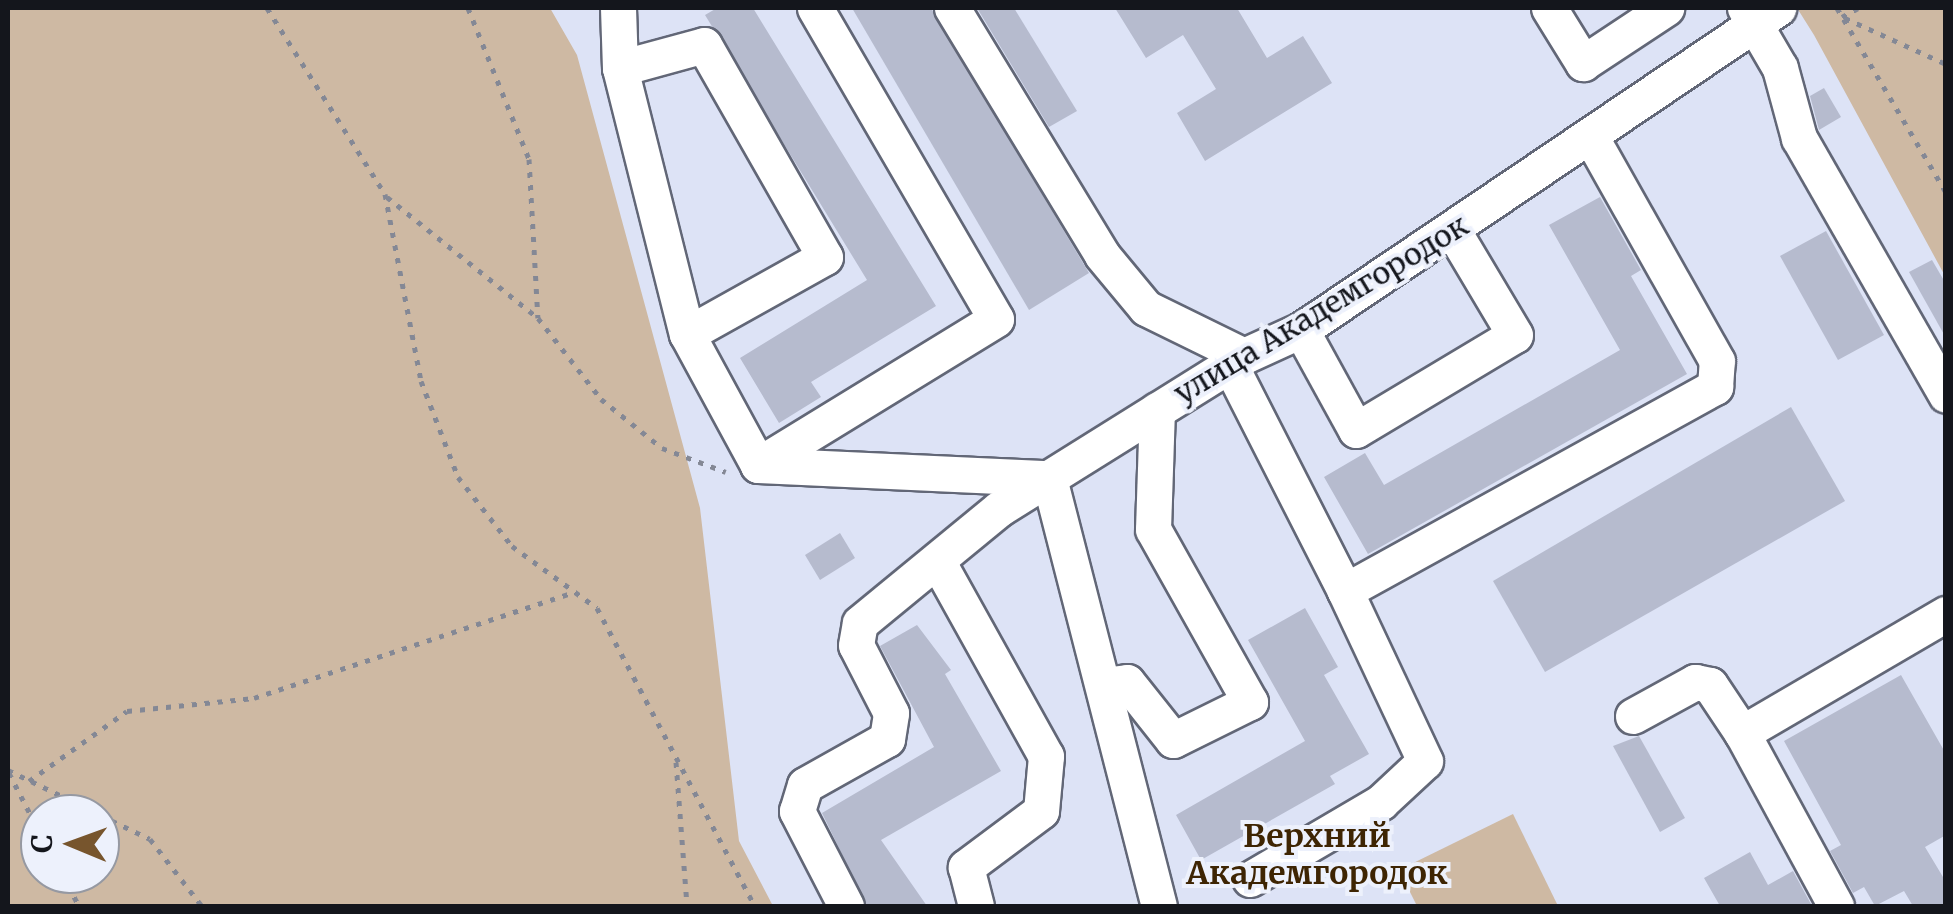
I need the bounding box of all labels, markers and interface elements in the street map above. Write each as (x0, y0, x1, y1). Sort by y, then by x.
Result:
street label: улица Академгородок (1167, 207, 1475, 411)
north arrow (20, 794, 120, 894)
district label: Верхний Академгородок (1186, 818, 1448, 893)
text: С (24, 834, 60, 853)

